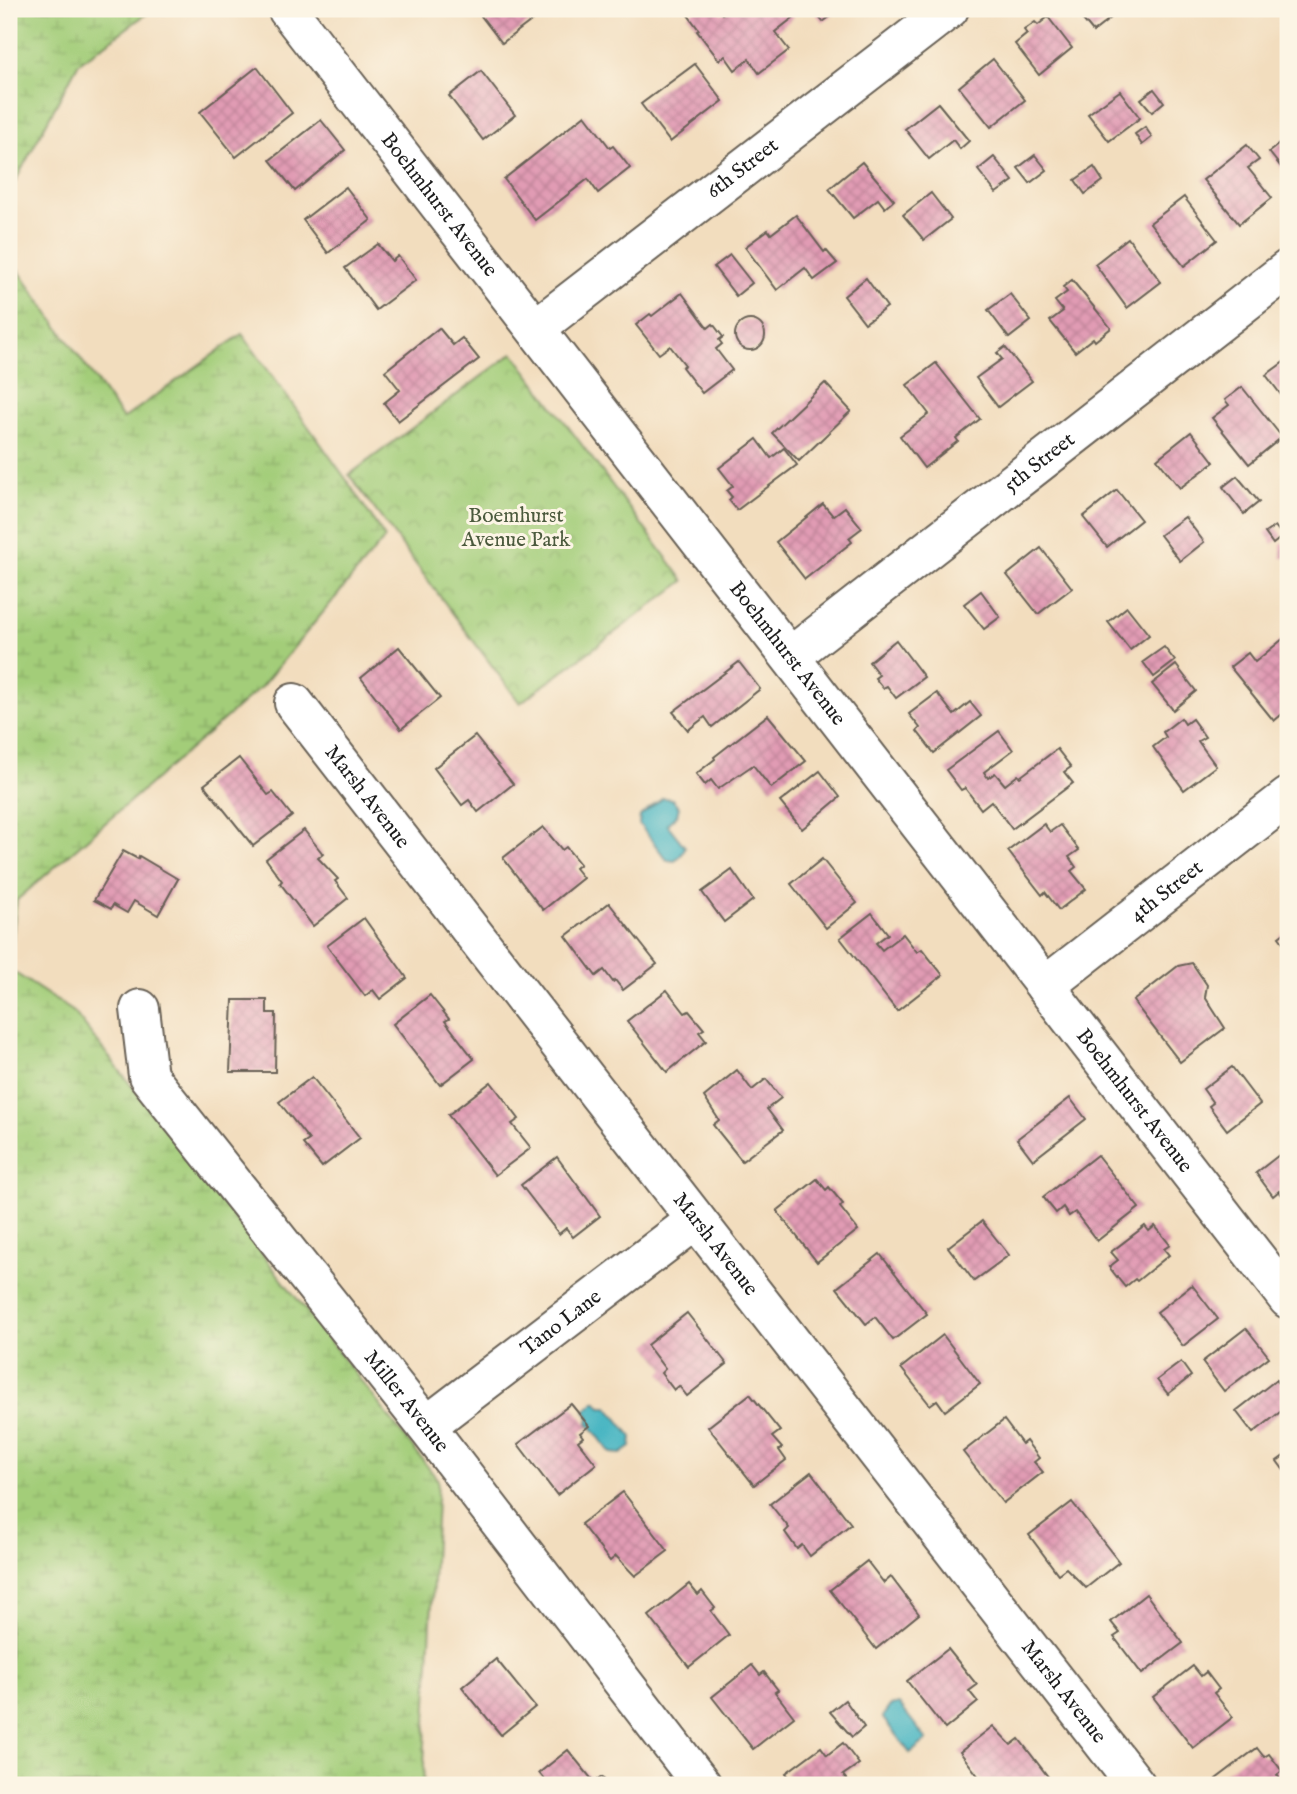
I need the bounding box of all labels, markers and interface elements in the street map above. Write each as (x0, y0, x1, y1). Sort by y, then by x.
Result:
street label: Boehmhurst Avenue (375, 127, 504, 283)
street label: 6th Street (701, 132, 784, 205)
street label: 5th Street (999, 426, 1081, 499)
park label: Boemhurst Avenue Park (461, 503, 571, 554)
street label: Boehmhurst Avenue (723, 576, 852, 732)
street label: Marsh Avenue (318, 740, 416, 854)
street label: 4th Street (1125, 855, 1209, 928)
street label: Boehmhurst Avenue (1070, 1023, 1199, 1179)
street label: Marsh Avenue (667, 1187, 764, 1302)
street label: Tano Lane (515, 1283, 607, 1362)
street label: Miller Avenue (358, 1345, 455, 1458)
street label: Marsh Avenue (1015, 1635, 1112, 1749)

